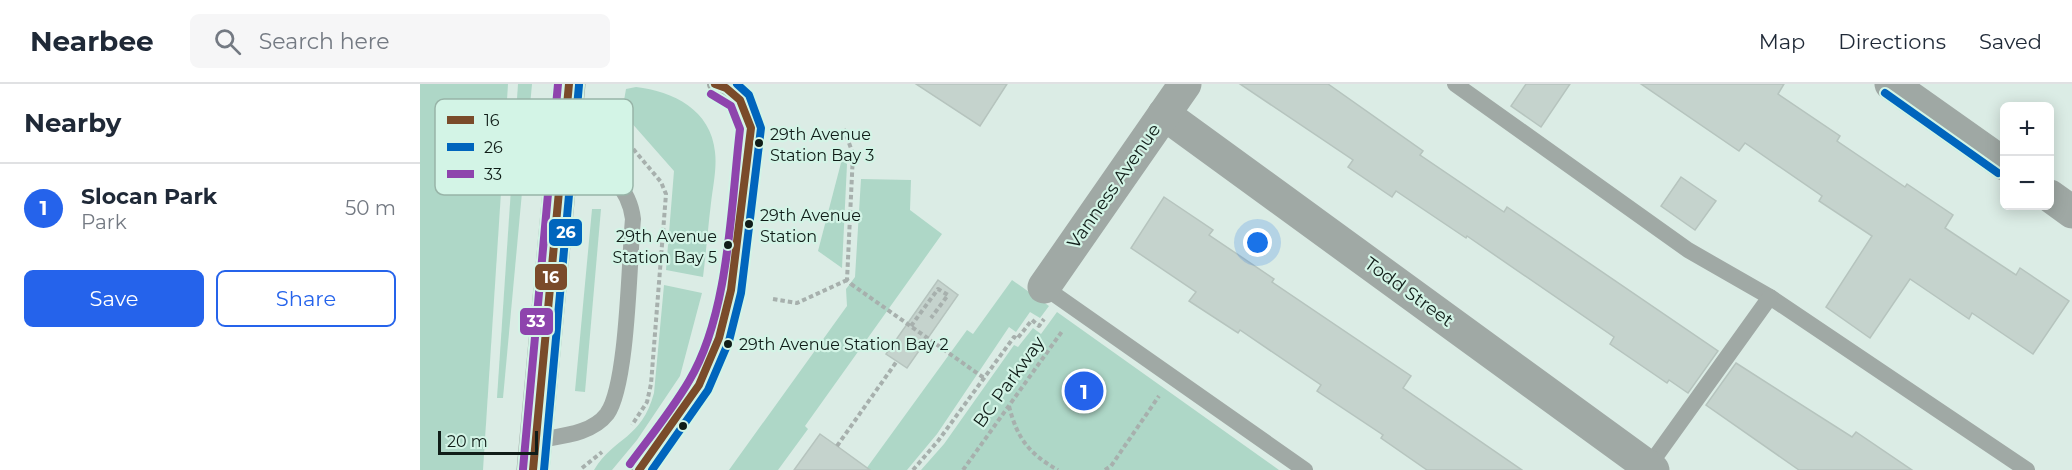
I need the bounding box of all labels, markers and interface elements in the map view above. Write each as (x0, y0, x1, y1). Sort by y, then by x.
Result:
search box (190, 14, 610, 68)
text: Nearbee (30, 24, 154, 58)
icon: search (211, 25, 244, 58)
text: Search here (259, 28, 390, 55)
text: Map (1759, 29, 1805, 54)
text: Directions (1838, 29, 1946, 54)
text: Saved (1979, 29, 2042, 54)
legend (435, 99, 633, 195)
map controls (2000, 102, 2054, 210)
button: + (2000, 102, 2054, 156)
text: Nearby (24, 107, 121, 139)
text: 16 (484, 111, 500, 130)
street label: Vanness Avenue (1063, 119, 1165, 253)
place label: 29th Avenue Station Bay 3 (770, 125, 874, 165)
marker: 29th Avenue Station Bay 3 (753, 137, 765, 149)
text: 26 (484, 138, 503, 157)
button: − (2000, 156, 2054, 210)
text: 33 (484, 165, 502, 184)
text: Slocan Park (81, 183, 217, 210)
text: 1 (40, 196, 47, 220)
text: 50 m (345, 196, 396, 220)
place label: 29th Avenue Station (760, 206, 861, 246)
text: Park (81, 210, 127, 234)
line badge: 26 (548, 218, 583, 247)
marker: 29th Avenue Station (743, 218, 755, 230)
text: 26 (556, 223, 576, 242)
place label: 29th Avenue Station Bay 5 (613, 227, 717, 267)
your location (1243, 228, 1272, 257)
marker: 29th Avenue Station Bay 5 (722, 239, 734, 251)
street label: Todd Street (1360, 252, 1458, 332)
line badge: 16 (534, 263, 568, 291)
text: 16 (543, 268, 559, 287)
button: Save (24, 270, 204, 327)
button: Share (216, 270, 396, 327)
line badge: 33 (519, 307, 554, 336)
text: 33 (526, 312, 545, 331)
street label: BC Parkway (969, 332, 1050, 432)
place label: 29th Avenue Station Bay 2 (739, 335, 949, 354)
marker: 29th Avenue Station Bay 2 (722, 338, 734, 350)
pin: 1 (1064, 368, 1104, 414)
unlabelled marker (677, 420, 689, 432)
scale bar (438, 428, 538, 456)
text: 20 m (447, 432, 488, 451)

